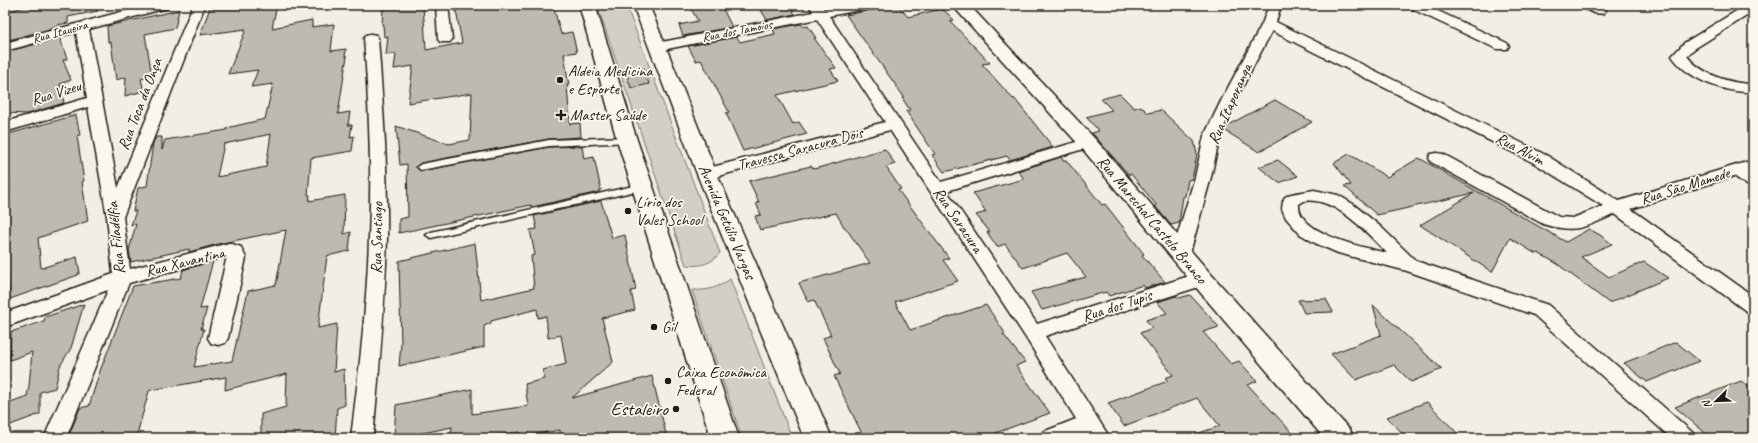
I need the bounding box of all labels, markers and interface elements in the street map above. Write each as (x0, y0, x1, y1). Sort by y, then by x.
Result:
street label: Rua dos Tamoios (701, 16, 775, 46)
street label: Rua Itaueira (31, 17, 91, 47)
street label: Rua Toca da Onça (113, 54, 167, 153)
street label: Rua Itaporanga (1203, 59, 1257, 147)
place label: Aldeia Medicina e Esporte (568, 61, 653, 99)
marker: Aldeia Medicina e Esporte (555, 75, 565, 85)
street label: Rua Vizeu (29, 76, 84, 110)
place label: Master Saúde (570, 105, 648, 125)
marker: Master Saúde (555, 109, 567, 121)
street label: Travessa Saracura Dois (735, 122, 866, 175)
street label: Rua Alvim (1492, 128, 1549, 171)
street label: Rua Marechal Castelo Branco (1093, 152, 1212, 289)
street label: Avenida Getúlio Vargas (694, 162, 761, 284)
street label: Rua São Mamede (1638, 162, 1734, 209)
street label: Rua Saracura (929, 183, 988, 258)
place label: Lírio dos Vales School (636, 192, 706, 230)
street label: Rua Filadélfia (102, 200, 130, 275)
street label: Rua Santiago (366, 201, 388, 274)
marker: Lírio dos Vales School (623, 206, 633, 216)
street label: Rua Xavantina (143, 242, 228, 281)
street label: Rua dos Tupis (1080, 285, 1156, 327)
place label: Gil (662, 317, 679, 337)
marker: Gil (649, 322, 659, 332)
place label: Caixa Econômica Federal (676, 362, 768, 400)
marker: Caixa Econômica Federal (663, 376, 673, 386)
north arrow (1696, 381, 1736, 421)
place label: Estaleiro (610, 397, 669, 421)
text: N (1698, 397, 1715, 411)
marker: Estaleiro (671, 404, 681, 414)

